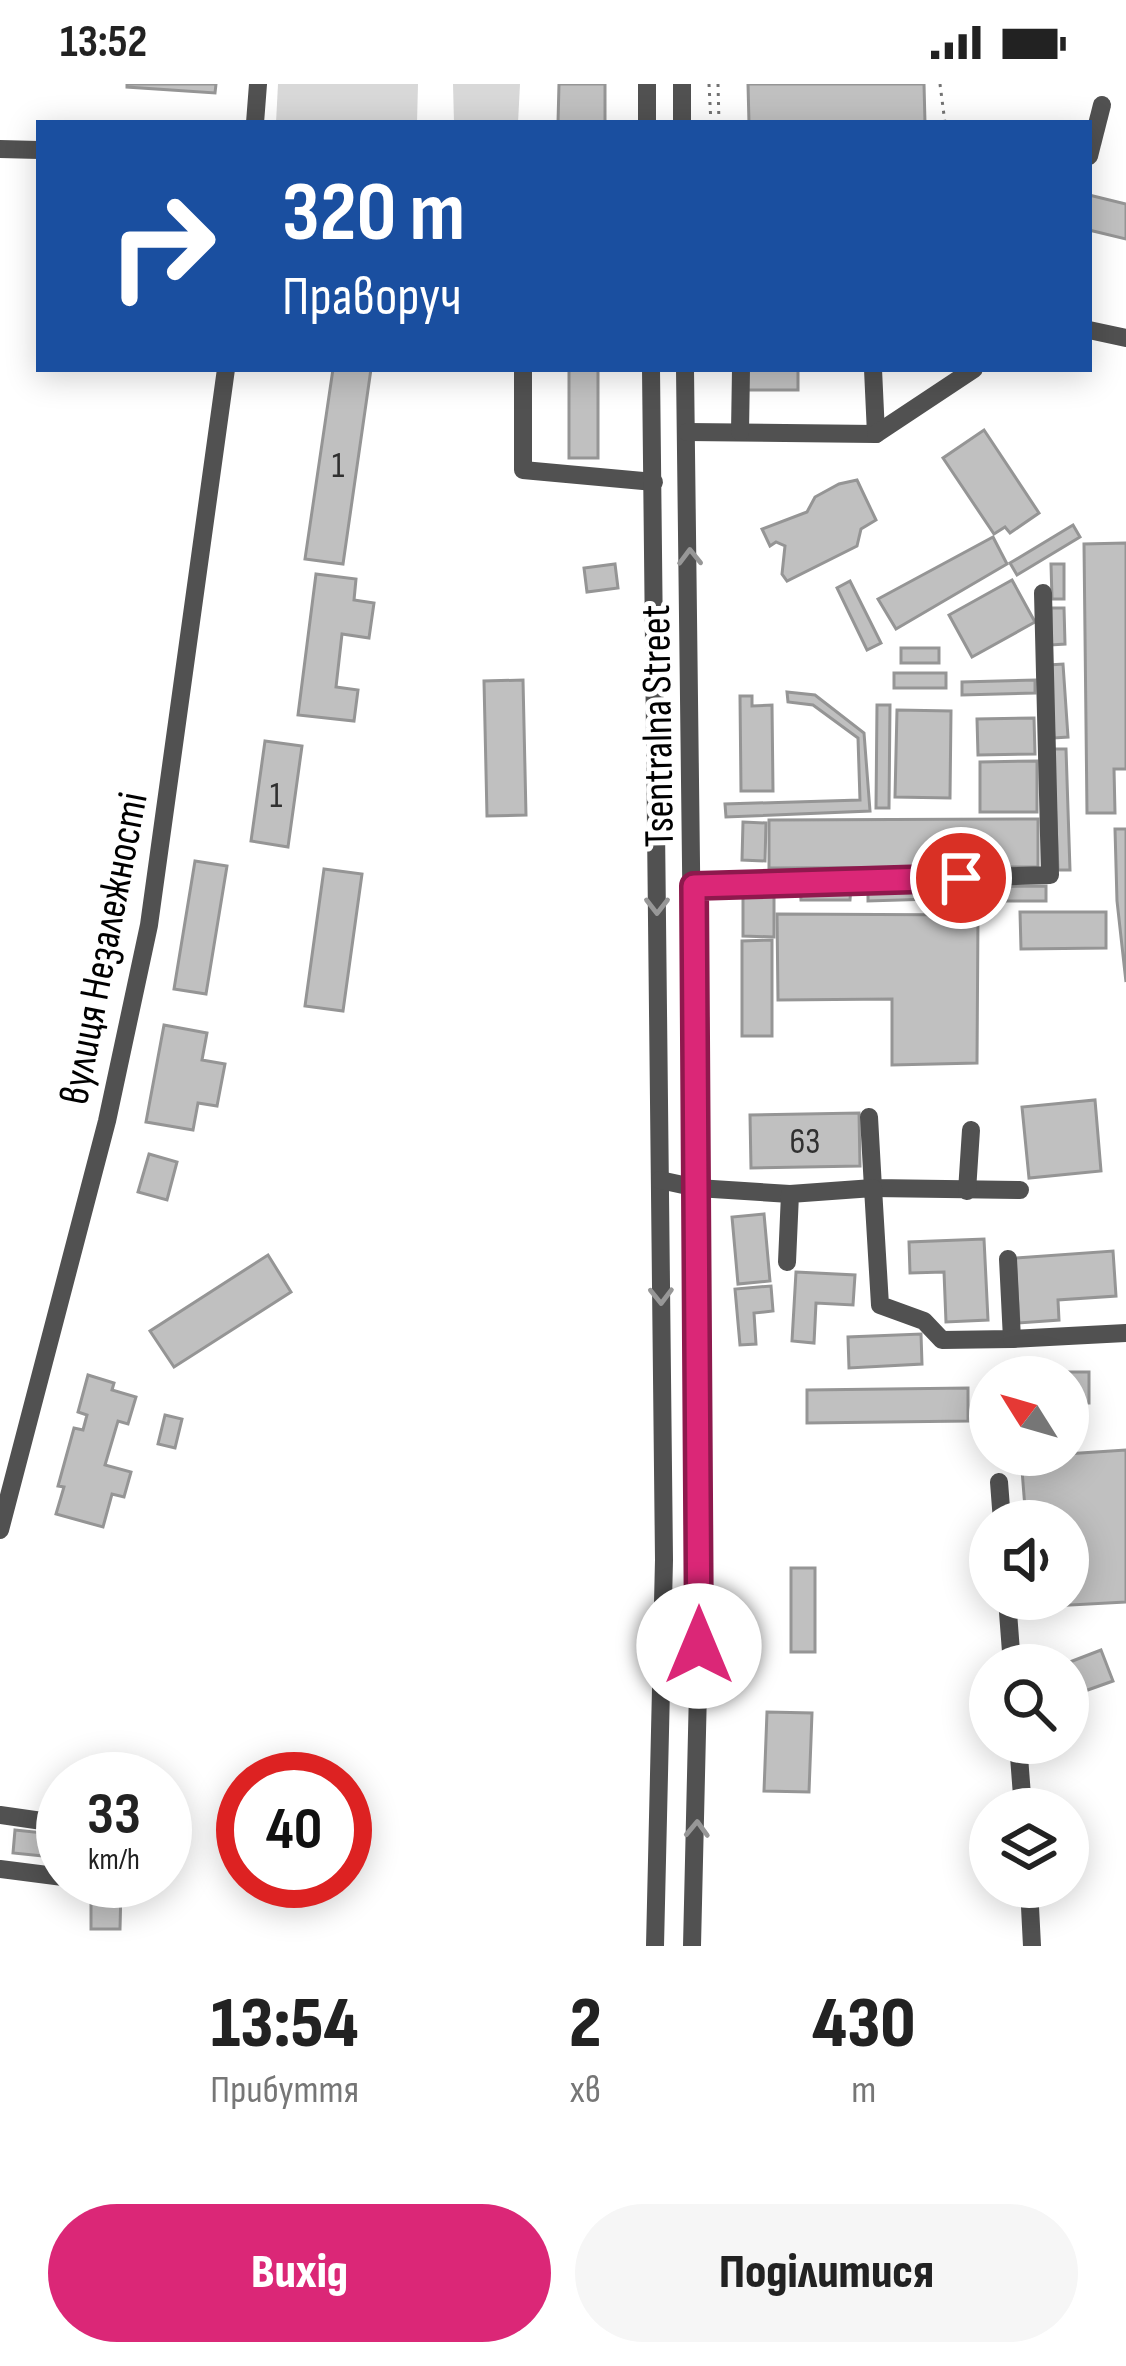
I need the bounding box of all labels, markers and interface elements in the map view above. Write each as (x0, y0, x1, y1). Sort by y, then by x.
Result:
text: 13:52 (60, 15, 147, 70)
text: 320 m (282, 163, 465, 264)
icon: right (84, 168, 240, 324)
text: Праворуч (282, 265, 462, 330)
house number: 1 (332, 445, 345, 488)
one-way arrow (677, 547, 703, 566)
street label: Tsentralna Street (631, 604, 686, 848)
house number: 1 (270, 775, 283, 818)
street label: вулиця Незалежності (49, 788, 160, 1109)
pin (910, 827, 1012, 929)
icon: arrive (928, 845, 994, 911)
one-way arrow (644, 898, 670, 916)
house number: 63 (790, 1121, 820, 1164)
one-way arrow (648, 1287, 674, 1306)
north arrow (969, 1356, 1089, 1476)
map controls (969, 1356, 1089, 1908)
button: sound (969, 1500, 1089, 1620)
position arrow (636, 1583, 762, 1709)
button: search (969, 1644, 1089, 1764)
speed limit sign: 40 (216, 1752, 372, 1908)
text: 33 (87, 1779, 141, 1851)
button: layers (969, 1788, 1089, 1908)
one-way arrow (683, 1819, 709, 1838)
text: km/h (88, 1842, 140, 1878)
text: 13:54 (211, 1981, 359, 2068)
text: 2 (569, 1981, 602, 2068)
text: 430 (812, 1981, 916, 2068)
text: Прибуття (210, 2067, 359, 2114)
text: хв (570, 2067, 601, 2114)
text: m (851, 2067, 876, 2114)
button: Вихід (48, 2204, 551, 2342)
button: Поділитися (575, 2204, 1078, 2342)

